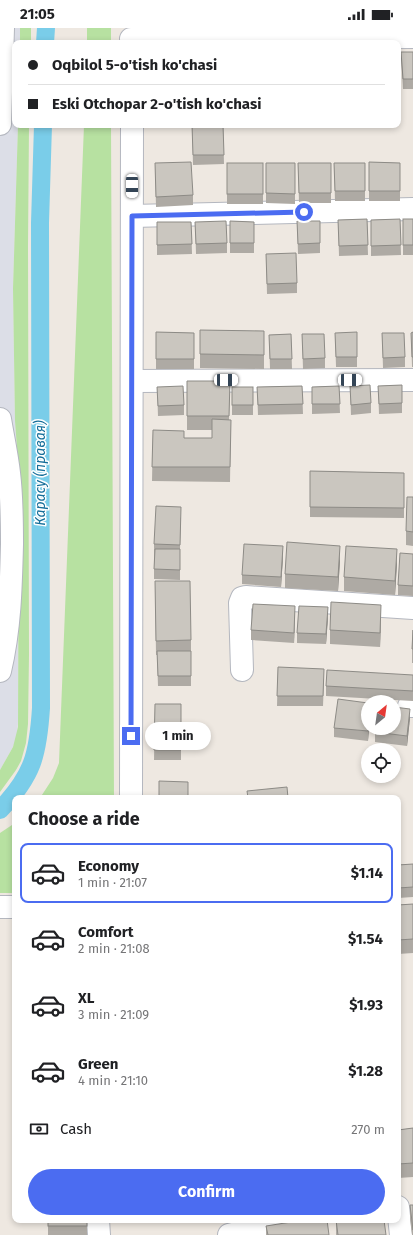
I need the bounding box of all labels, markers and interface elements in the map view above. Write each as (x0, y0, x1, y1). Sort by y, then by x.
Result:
text: 21:05 (20, 5, 55, 23)
text: Oqbilol 5-o'tish ko'chasi (52, 56, 217, 74)
text: Eski Otchopar 2-o'tish ko'chasi (52, 95, 261, 113)
car (126, 174, 138, 198)
route start (295, 203, 313, 221)
car (214, 374, 238, 386)
car (338, 374, 362, 386)
water label: Карасу (правая) (32, 420, 49, 526)
north arrow (361, 695, 401, 735)
map controls (361, 695, 401, 783)
callout: 1 min (145, 722, 211, 750)
route end (122, 727, 140, 745)
text: 1 min (162, 728, 194, 743)
button: locate (361, 743, 401, 783)
text: Choose a ride (28, 808, 140, 830)
icon: car (30, 855, 66, 891)
text: Economy (78, 857, 139, 875)
text: $1.14 (351, 864, 383, 882)
text: 1 min · 21:07 (78, 875, 147, 890)
icon: car (30, 921, 66, 957)
text: Comfort (78, 923, 134, 941)
text: $1.54 (348, 930, 383, 948)
text: 2 min · 21:08 (78, 941, 150, 956)
icon: car (30, 987, 66, 1023)
text: XL (78, 989, 94, 1007)
text: $1.93 (349, 996, 383, 1014)
text: 3 min · 21:09 (78, 1007, 149, 1022)
icon: car (30, 1053, 66, 1089)
text: Green (78, 1055, 118, 1073)
text: $1.28 (348, 1062, 383, 1080)
text: 4 min · 21:10 (78, 1073, 148, 1088)
icon: cash (28, 1118, 50, 1140)
text: Cash (60, 1120, 92, 1138)
text: 270 m (351, 1122, 385, 1137)
button: Confirm (28, 1169, 385, 1215)

